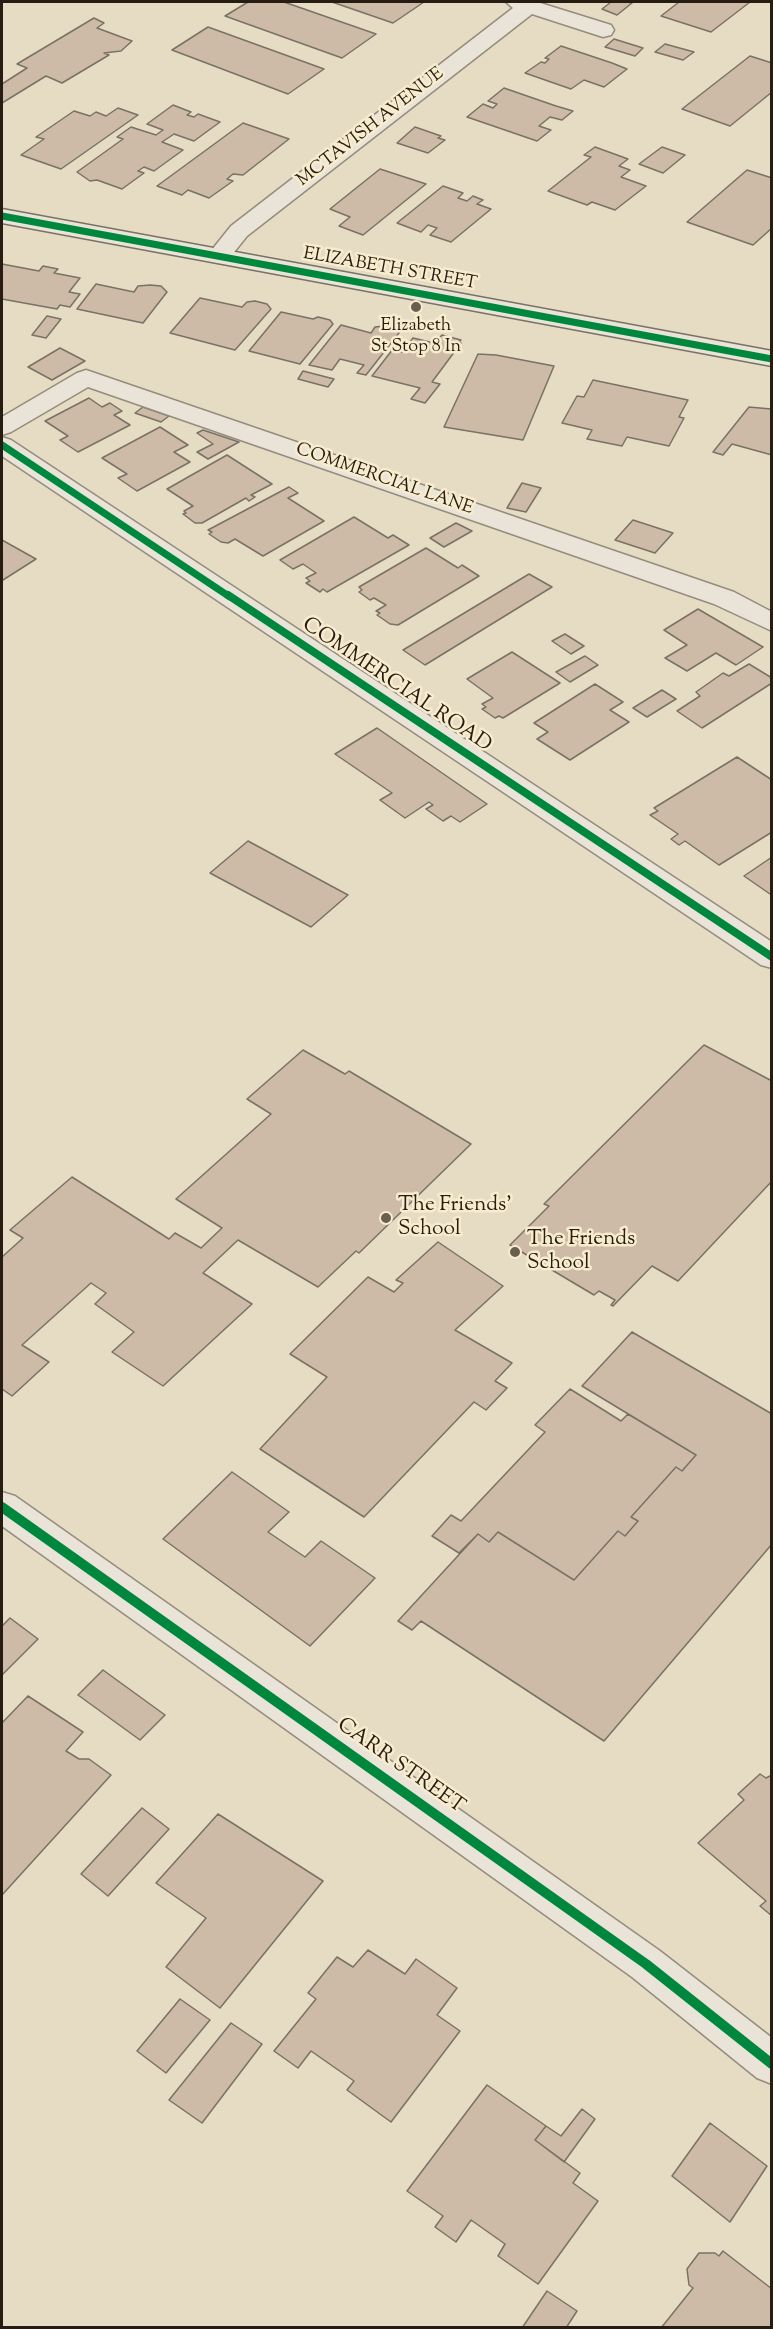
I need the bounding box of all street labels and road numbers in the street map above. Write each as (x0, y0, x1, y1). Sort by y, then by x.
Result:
street label: MCTAVISH AVENUE (293, 64, 449, 192)
street label: ELIZABETH STREET (301, 244, 479, 296)
street label: COMMERCIAL LANE (292, 439, 476, 521)
street label: COMMERCIAL ROAD (296, 613, 496, 759)
street label: CARR STREET (331, 1714, 469, 1820)

